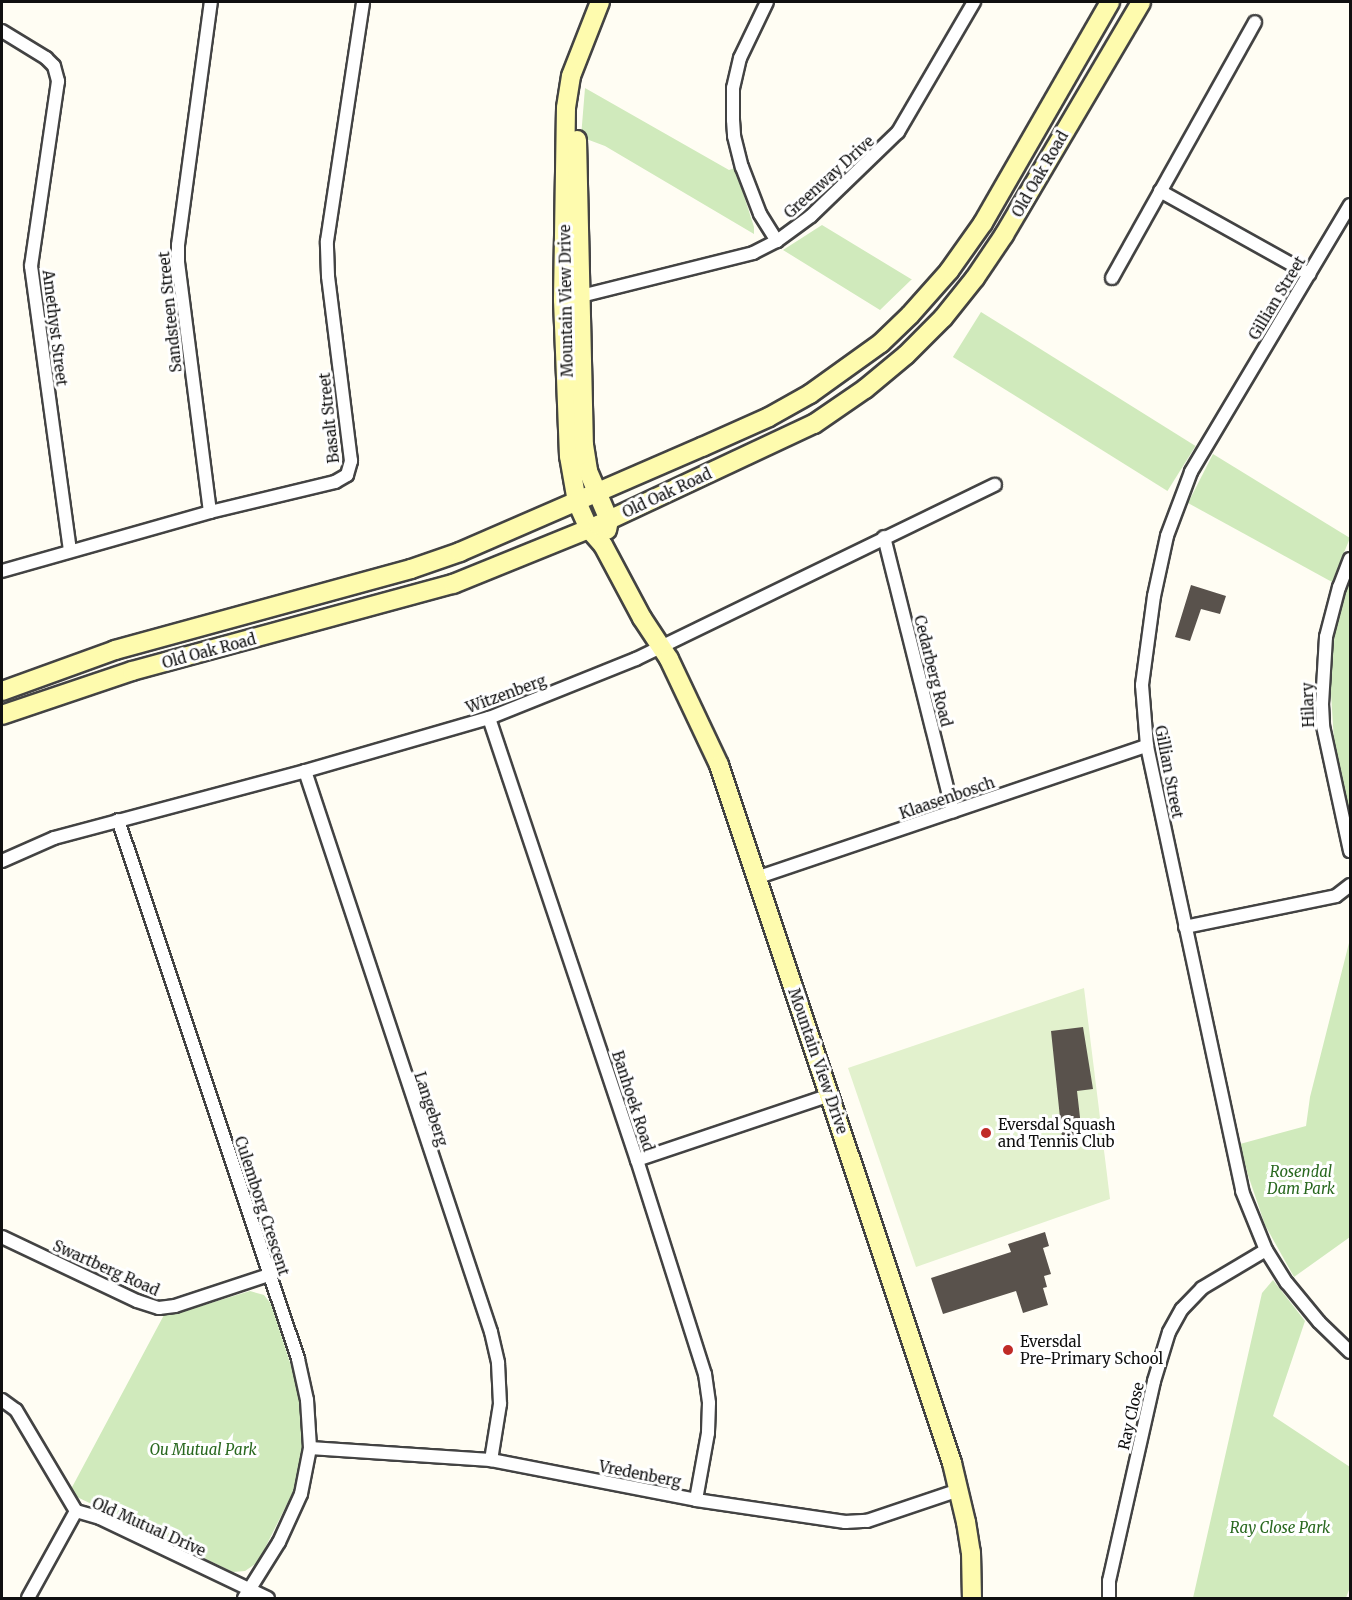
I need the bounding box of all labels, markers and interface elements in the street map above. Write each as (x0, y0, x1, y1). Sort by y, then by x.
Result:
street label: Old Oak Road (1008, 128, 1072, 220)
street label: Greenway Drive (781, 132, 877, 222)
street label: Mountain View Drive (556, 224, 576, 378)
street label: Sandsteen Street (155, 251, 185, 373)
street label: Gillian Street (1245, 253, 1309, 343)
street label: Amethyst Street (39, 269, 71, 387)
street label: Basalt Street (315, 372, 343, 464)
street label: Old Oak Road (620, 465, 714, 521)
street label: Cedarberg Road (910, 613, 956, 729)
street label: Old Oak Road (160, 630, 258, 672)
street label: Witzenberg (464, 671, 548, 717)
street label: Hilary (1298, 682, 1318, 728)
street label: Gillian Street (1151, 724, 1187, 820)
street label: Klaasenbosch (897, 773, 997, 823)
street label: Mountain View Drive (785, 986, 851, 1136)
street label: Banhoek Road (608, 1048, 658, 1154)
street label: Langeberg (411, 1070, 451, 1148)
place label: Eversdal Squash and Tennis Club (998, 1115, 1115, 1150)
marker: Eversdal Squash and Tennis Club (979, 1126, 993, 1140)
street label: Culemborg Crescent (231, 1134, 293, 1278)
park label: Rosendal Dam Park (1267, 1162, 1335, 1197)
street label: Swartberg Road (50, 1237, 162, 1299)
place label: Eversdal Pre-Primary School (1020, 1332, 1163, 1367)
marker: Eversdal Pre-Primary School (1001, 1343, 1015, 1357)
street label: Ray Close (1114, 1380, 1148, 1452)
park label: Ou Mutual Park (149, 1441, 257, 1459)
street label: Vredenberg (597, 1457, 683, 1491)
street label: Old Mutual Drive (90, 1494, 208, 1560)
park label: Ray Close Park (1230, 1519, 1330, 1537)

